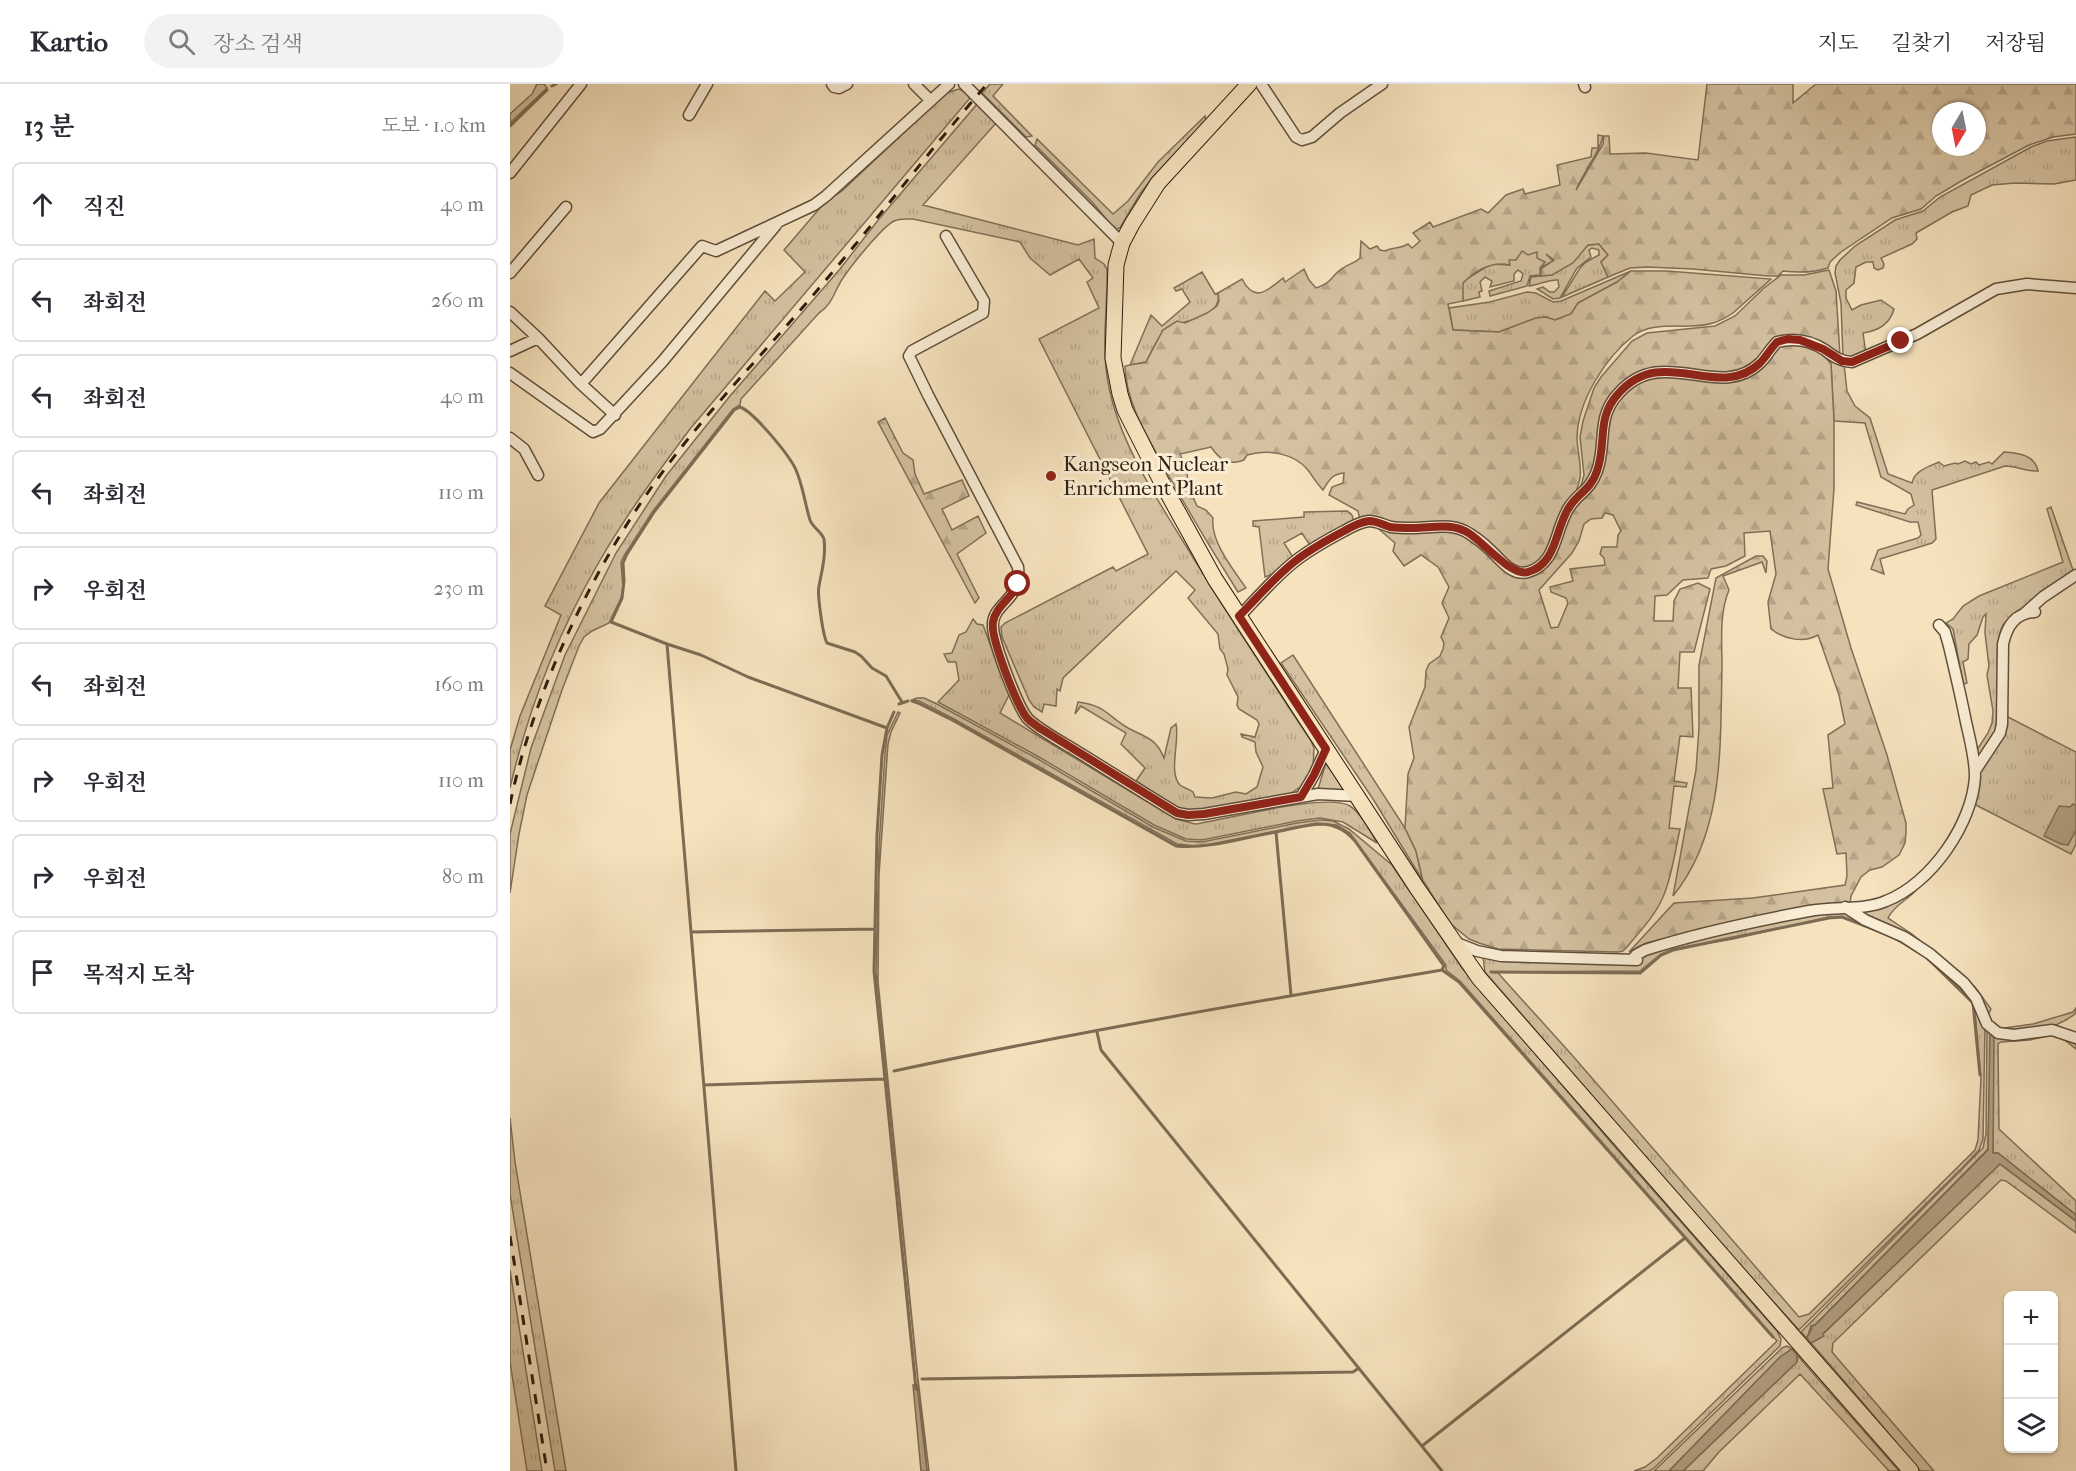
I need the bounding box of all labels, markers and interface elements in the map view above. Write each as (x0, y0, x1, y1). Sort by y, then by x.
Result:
search box (144, 14, 564, 68)
text: Kartio (30, 25, 108, 58)
icon: search (165, 25, 198, 58)
text: 장소 검색 (213, 31, 303, 57)
text: 지도 (1818, 31, 1858, 55)
text: 길찾기 (1891, 31, 1952, 55)
text: 저장됨 (1985, 31, 2046, 55)
north arrow (1932, 102, 1986, 156)
text: 13 분 (24, 111, 75, 142)
text: 도보 · 1.0 km (382, 114, 486, 137)
icon: ahead (26, 188, 59, 221)
text: 40 m (440, 193, 484, 216)
text: 직진 (83, 194, 126, 220)
icon: left (26, 284, 59, 317)
text: 260 m (431, 289, 484, 312)
text: 좌회전 (83, 290, 147, 316)
route end (1887, 327, 1913, 353)
icon: left (26, 380, 59, 413)
text: 40 m (440, 385, 484, 408)
text: 좌회전 (83, 386, 147, 412)
place label: Kangseon Nuclear Enrichment Plant (1063, 452, 1228, 500)
marker: Kangseon Nuclear Enrichment Plant (1044, 469, 1058, 483)
icon: left (26, 476, 59, 509)
text: 110 m (438, 481, 484, 504)
text: 좌회전 (83, 482, 147, 508)
route start (1004, 570, 1030, 596)
icon: right (26, 572, 59, 605)
text: 230 m (434, 577, 484, 600)
text: 우회전 (83, 578, 147, 604)
icon: left (26, 668, 59, 701)
text: 160 m (434, 673, 484, 696)
text: 좌회전 (83, 674, 147, 700)
icon: right (26, 764, 59, 797)
text: 110 m (438, 769, 484, 792)
text: 우회전 (83, 770, 147, 796)
icon: right (26, 860, 59, 893)
text: 80 m (442, 865, 484, 888)
text: 우회전 (83, 866, 147, 892)
icon: arrive (26, 956, 59, 989)
text: 목적지 도착 (83, 962, 194, 988)
map controls (2004, 1291, 2058, 1453)
button: + (2004, 1291, 2058, 1345)
button: − (2004, 1345, 2058, 1399)
button: layers (2004, 1399, 2058, 1453)

